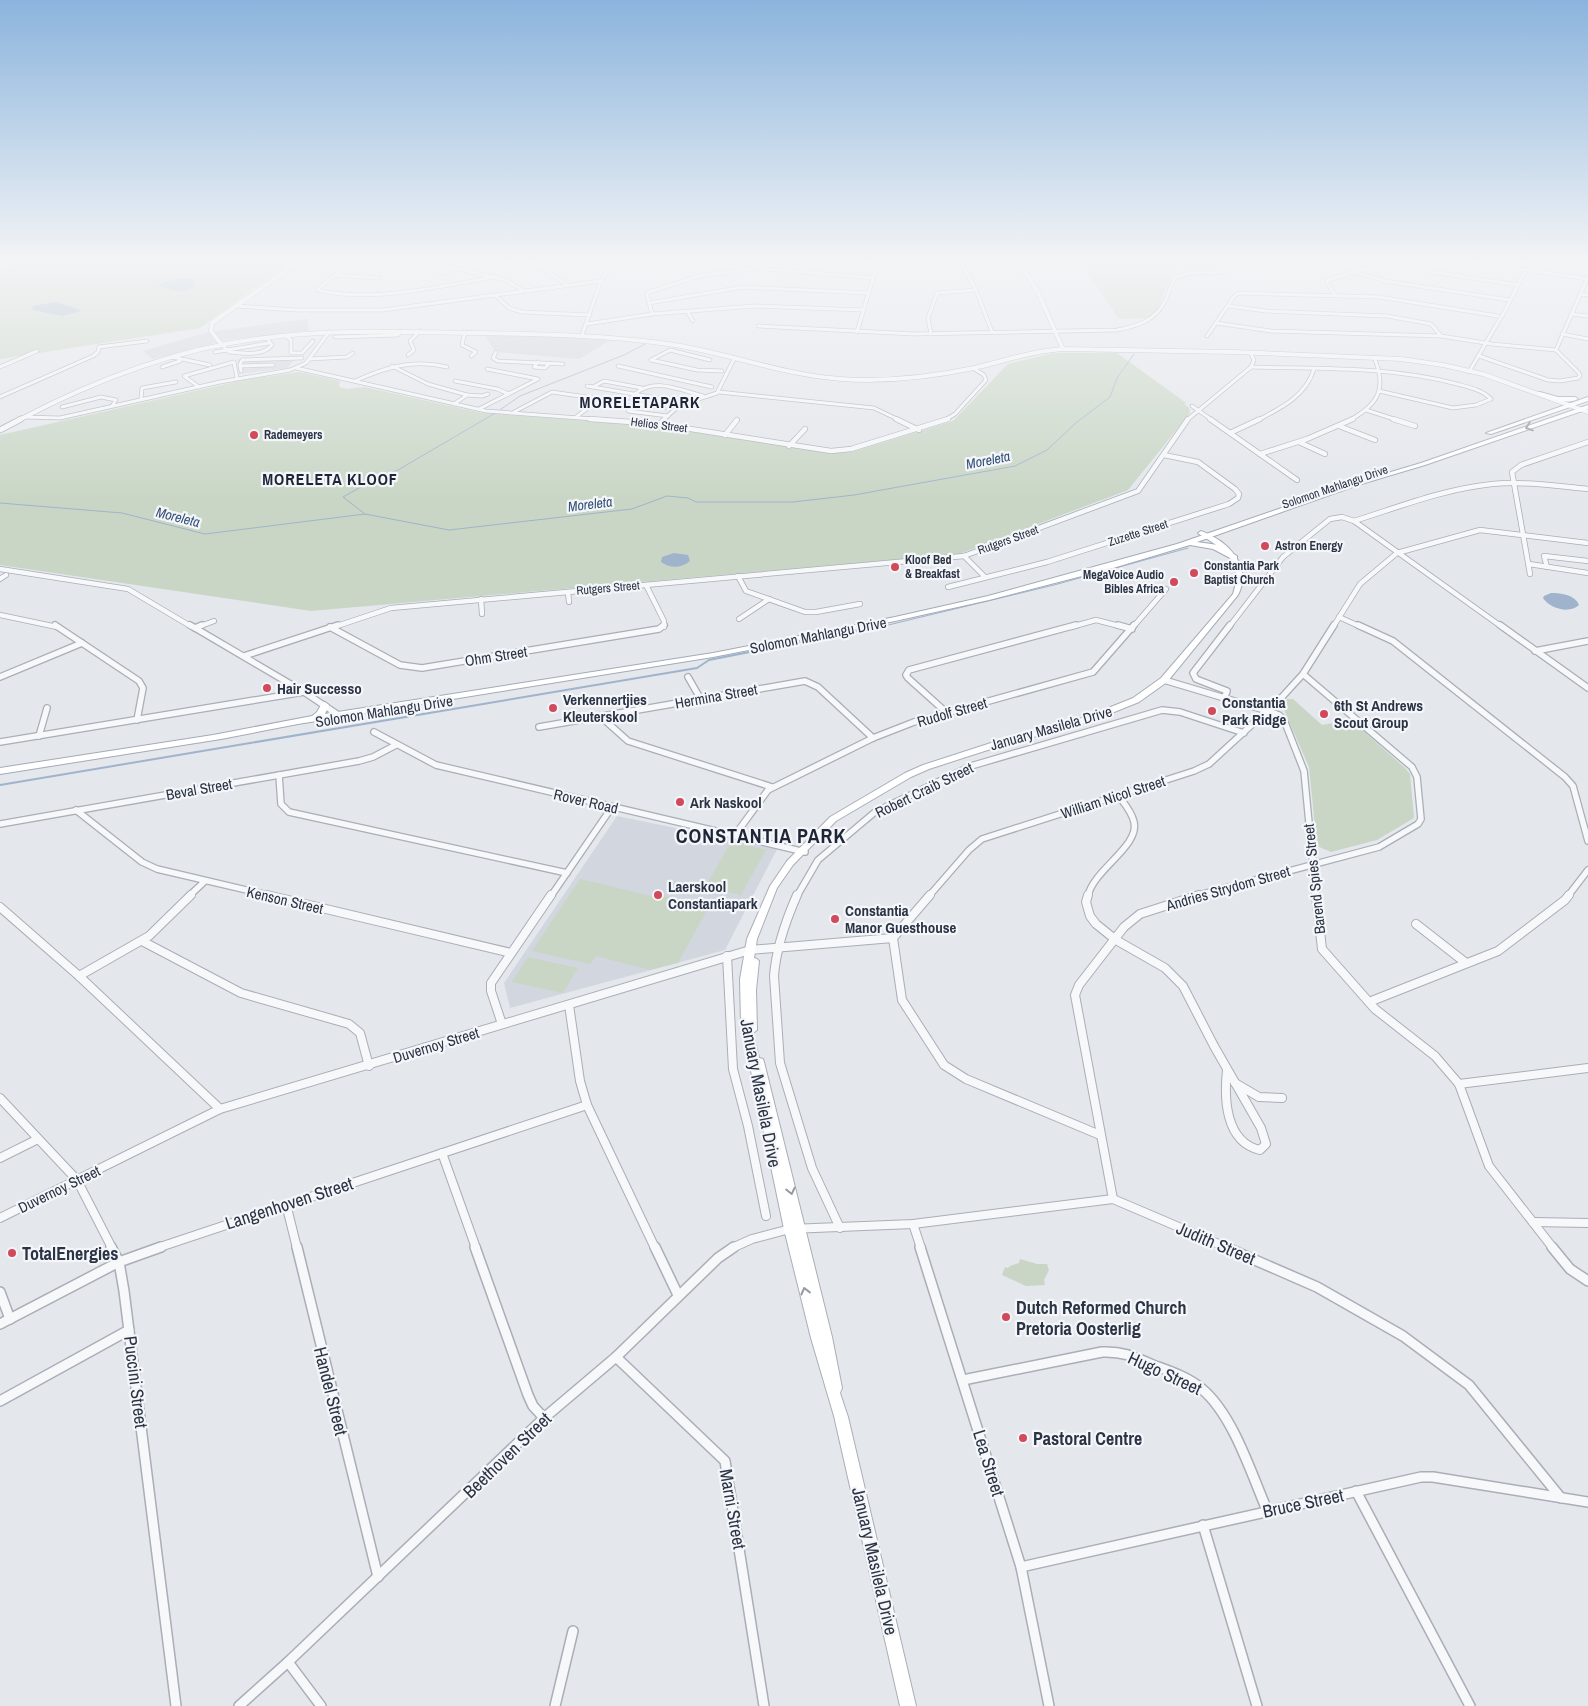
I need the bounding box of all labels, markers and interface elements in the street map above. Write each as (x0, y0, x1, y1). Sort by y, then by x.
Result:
district label: MORELETAPARK (580, 391, 700, 413)
street label: Helios Street (630, 414, 688, 436)
one-way arrow (1525, 421, 1533, 431)
place label: Rademeyers (264, 427, 323, 443)
marker: Rademeyers (248, 429, 260, 441)
water label: Moreleta (964, 447, 1012, 473)
street label: Solomon Mahlangu Drive (1280, 461, 1390, 513)
district label: MORELETA KLOOF (262, 468, 398, 490)
water label: Moreleta (567, 492, 613, 516)
water label: Moreleta (154, 503, 202, 531)
street label: Zuzette Street (1106, 516, 1170, 550)
street label: Rutgers Street (975, 522, 1041, 558)
place label: Astron Energy (1275, 538, 1343, 554)
marker: Astron Energy (1259, 540, 1271, 552)
place label: Kloof Bed & Breakfast (905, 552, 960, 582)
place label: Constantia Park Baptist Church (1204, 558, 1279, 588)
marker: Kloof Bed & Breakfast (889, 561, 901, 573)
place label: MegaVoice Audio Bibles Africa (1083, 567, 1165, 597)
marker: Constantia Park Baptist Church (1188, 567, 1200, 579)
marker: MegaVoice Audio Bibles Africa (1168, 576, 1180, 588)
street label: Rutgers Street (576, 577, 641, 599)
street label: Solomon Mahlangu Drive (748, 611, 888, 659)
street label: Ohm Street (463, 641, 529, 671)
place label: Hair Successo (277, 678, 362, 699)
street label: Hermina Street (673, 678, 759, 714)
marker: Hair Successo (261, 682, 273, 694)
place label: Verkennertjies Kleuterskool (563, 689, 647, 727)
street label: Solomon Mahlangu Drive (314, 690, 454, 732)
street label: Rudolf Street (915, 692, 990, 732)
place label: Constantia Park Ridge (1222, 692, 1286, 730)
place label: 6th St Andrews Scout Group (1334, 695, 1423, 733)
street label: January Masilela Drive (988, 701, 1114, 755)
marker: Verkennertjies Kleuterskool (547, 702, 559, 714)
marker: Constantia Park Ridge (1206, 705, 1218, 717)
marker: 6th St Andrews Scout Group (1318, 708, 1330, 720)
street label: Robert Craib Street (871, 757, 977, 823)
street label: William Nicol Street (1058, 770, 1168, 824)
street label: Beval Street (164, 773, 234, 805)
street label: Rover Road (552, 783, 620, 819)
place label: Ark Naskool (690, 792, 762, 813)
marker: Ark Naskool (674, 796, 686, 808)
district label: CONSTANTIA PARK (676, 822, 846, 849)
street label: Barend Spies Street (1298, 822, 1330, 935)
street label: Andries Strydom Street (1163, 860, 1293, 916)
place label: Laerskool Constantiapark (668, 876, 758, 914)
street label: Kenson Street (245, 881, 326, 919)
marker: Laerskool Constantiapark (652, 889, 664, 901)
place label: Constantia Manor Guesthouse (845, 900, 957, 938)
marker: Constantia Manor Guesthouse (829, 913, 841, 925)
street label: January Masilela Drive (734, 1017, 788, 1169)
street label: Duvernoy Street (390, 1022, 482, 1068)
street label: Duvernoy Street (14, 1160, 104, 1218)
street label: Langenhoven Street (222, 1171, 356, 1235)
one-way arrow (785, 1187, 796, 1196)
street label: Judith Street (1173, 1215, 1259, 1271)
place label: TotalEnergies (22, 1241, 119, 1266)
marker: TotalEnergies (6, 1247, 18, 1259)
one-way arrow (800, 1286, 811, 1295)
place label: Dutch Reformed Church Pretoria Oosterlig (1016, 1295, 1187, 1341)
marker: Dutch Reformed Church Pretoria Oosterlig (1000, 1311, 1012, 1323)
street label: Puccini Street (118, 1334, 154, 1430)
street label: Handel Street (308, 1344, 354, 1438)
street label: Hugo Street (1124, 1345, 1206, 1401)
street label: Beethoven Street (457, 1406, 557, 1504)
place label: Pastoral Centre (1033, 1426, 1142, 1451)
street label: Lea Street (967, 1427, 1011, 1499)
marker: Pastoral Centre (1017, 1432, 1029, 1444)
street label: Marni Street (714, 1467, 752, 1551)
street label: Bruce Street (1260, 1482, 1346, 1524)
street label: January Masilela Drive (846, 1485, 904, 1637)

